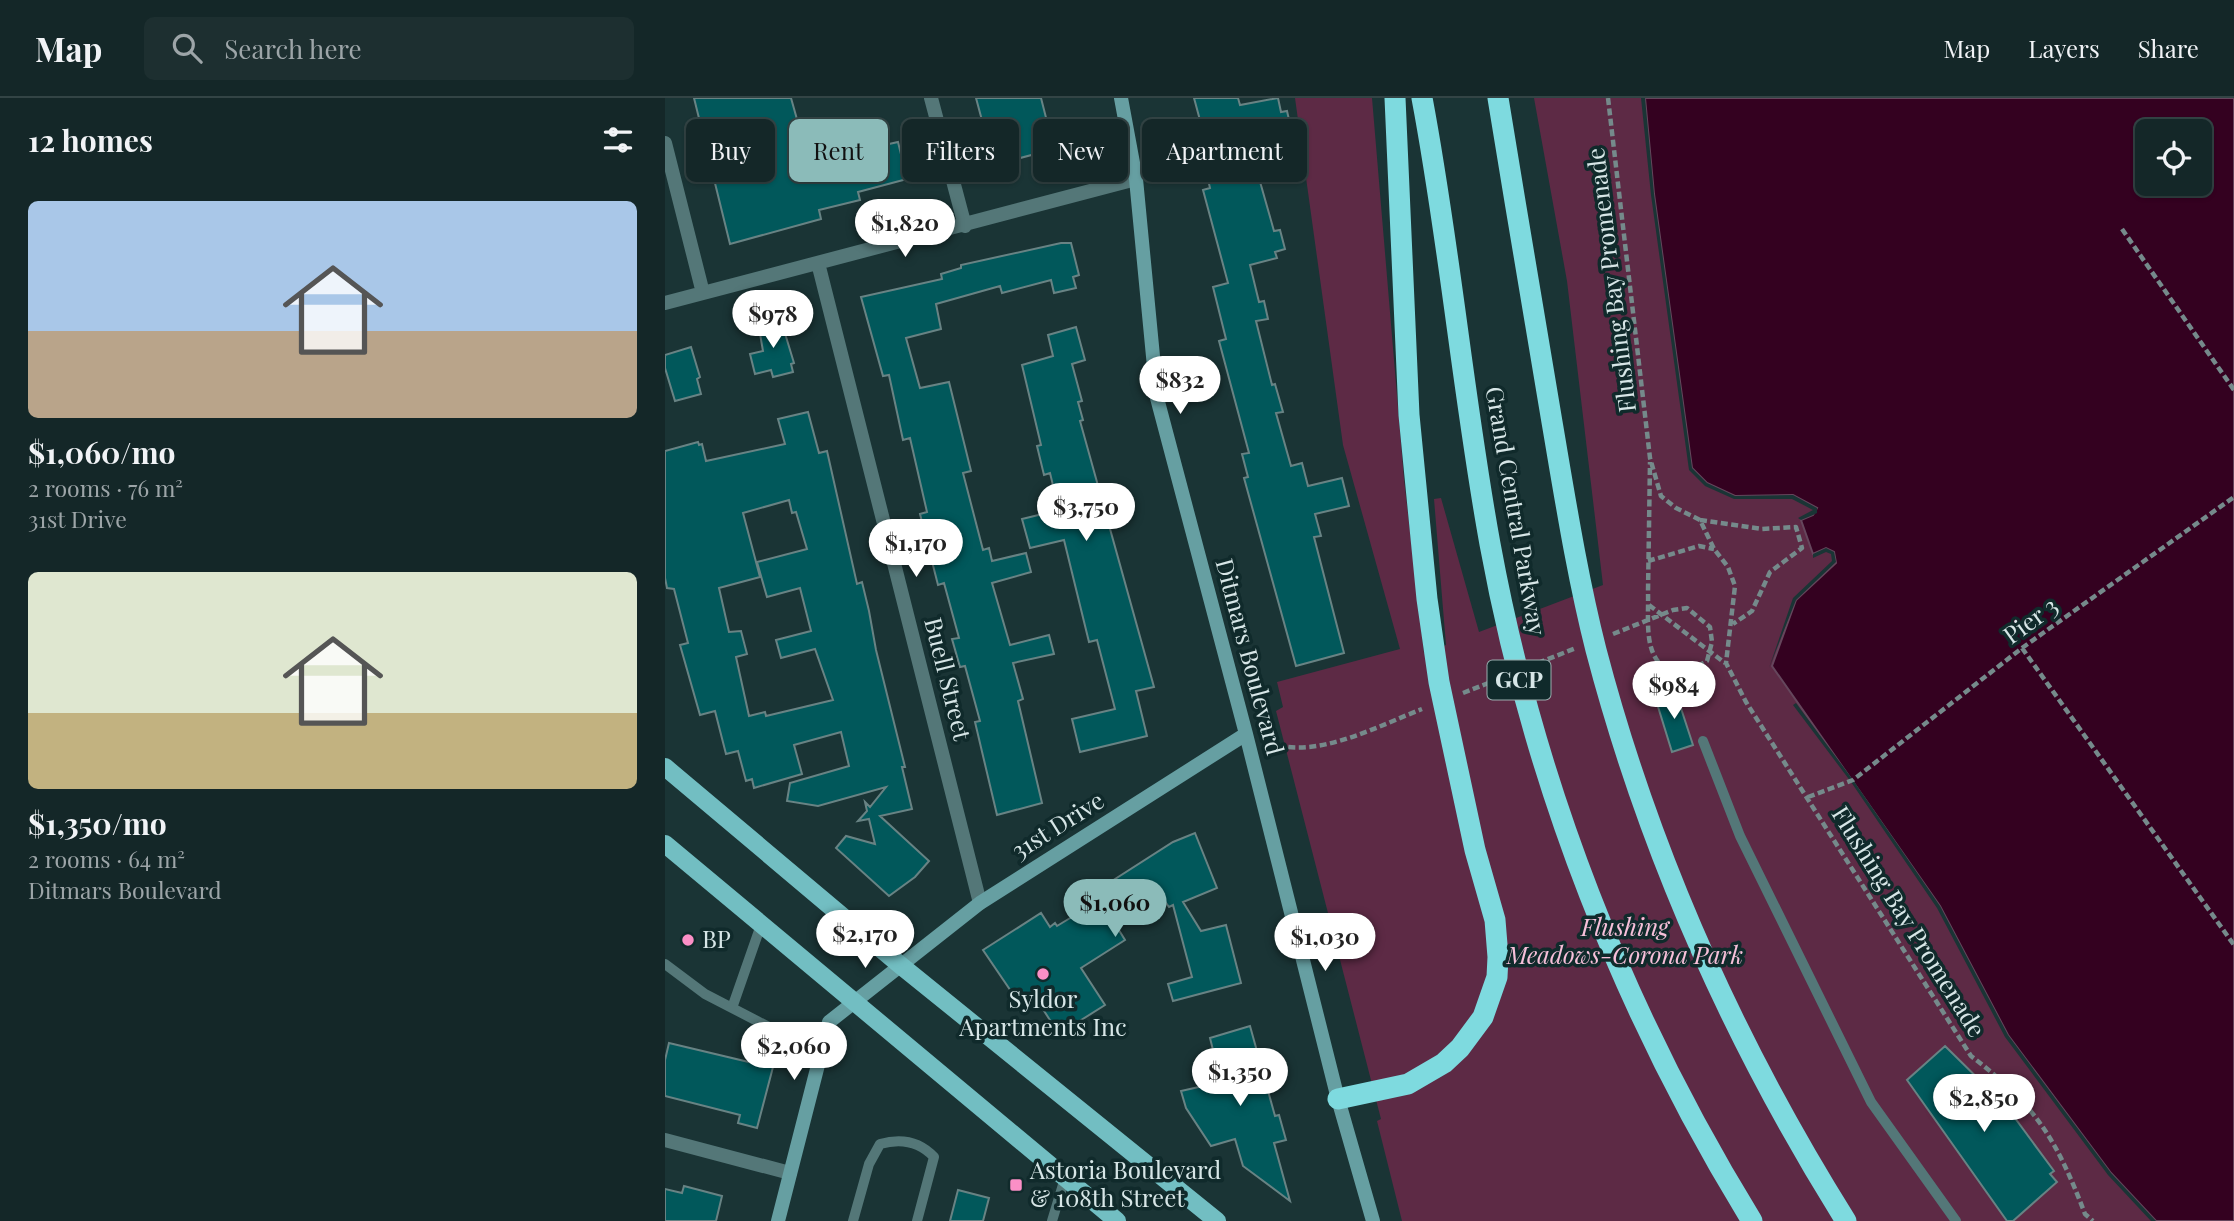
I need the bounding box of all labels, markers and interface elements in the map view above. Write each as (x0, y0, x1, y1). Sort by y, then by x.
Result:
search box (144, 17, 634, 80)
text: Map (35, 26, 102, 70)
icon: search (168, 29, 206, 67)
text: Search here (224, 31, 362, 66)
text: Map (1944, 32, 1990, 64)
text: Layers (2028, 32, 2100, 64)
text: Share (2138, 32, 2199, 64)
chip: Buy (686, 119, 775, 182)
chip: Rent (789, 119, 888, 182)
chip: Filters (902, 119, 1019, 182)
chip: New (1033, 119, 1128, 182)
chip: Apartment (1142, 119, 1307, 182)
map controls (2135, 119, 2212, 196)
button: locate (2135, 119, 2212, 196)
text: 12 homes (28, 120, 153, 160)
icon: filters (599, 121, 637, 159)
street label: Flushing Bay Promenade (1578, 146, 1642, 414)
pin: $1,820 (848, 200, 962, 259)
text: $1,820 (871, 206, 939, 237)
icon: home (270, 247, 396, 373)
pin: $978 (732, 290, 814, 350)
text: $978 (748, 297, 798, 328)
pin: $832 (1139, 356, 1221, 416)
text: $832 (1155, 363, 1205, 394)
street label: Grand Central Parkway (1479, 384, 1555, 638)
text: $1,060/mo (28, 432, 176, 472)
text: 2 rooms · 76 m² (28, 472, 183, 503)
pin: $3,750 (1029, 484, 1143, 543)
text: $3,750 (1053, 490, 1119, 521)
text: 31st Drive (28, 503, 127, 534)
pin: $1,170 (859, 519, 973, 579)
text: $1,170 (885, 526, 947, 557)
street label: Ditmars Boulevard (1209, 555, 1293, 758)
street label: Pier 3 (1996, 589, 2064, 650)
street label: Buell Street (918, 614, 980, 744)
icon: home (270, 618, 396, 744)
road number: GCP (1487, 660, 1551, 700)
pin: $984 (1633, 662, 1715, 721)
text: $984 (1649, 668, 1699, 699)
street label: 31st Drive (1005, 783, 1109, 865)
street label: Flushing Bay Promenade (1826, 800, 1994, 1042)
text: $1,350/mo (28, 803, 167, 843)
text: 2 rooms · 64 m² (28, 843, 185, 874)
text: Ditmars Boulevard (28, 874, 222, 905)
pin: $1,060 (1058, 880, 1172, 939)
text: $1,060 (1080, 886, 1150, 917)
pin: $2,170 (808, 910, 922, 970)
park label: Flushing Meadows-Corona Park (1506, 910, 1743, 970)
pin: $1,030 (1268, 914, 1382, 973)
text: $2,170 (832, 917, 898, 948)
text: $1,030 (1290, 920, 1360, 951)
place label: BP (702, 922, 731, 954)
marker: BP (680, 932, 696, 948)
marker: Syldor Apartments Inc (1035, 966, 1051, 982)
place label: Syldor Apartments Inc (958, 982, 1127, 1042)
pin: $2,060 (737, 1023, 851, 1082)
text: $2,060 (757, 1029, 831, 1060)
pin: $1,350 (1183, 1048, 1297, 1108)
text: $1,350 (1208, 1055, 1272, 1086)
pin: $2,850 (1927, 1074, 2041, 1134)
text: $2,850 (1949, 1081, 2019, 1112)
place label: Astoria Boulevard & 108th Street (1029, 1153, 1221, 1213)
marker: Astoria Boulevard & 108th Street (1008, 1177, 1024, 1193)

